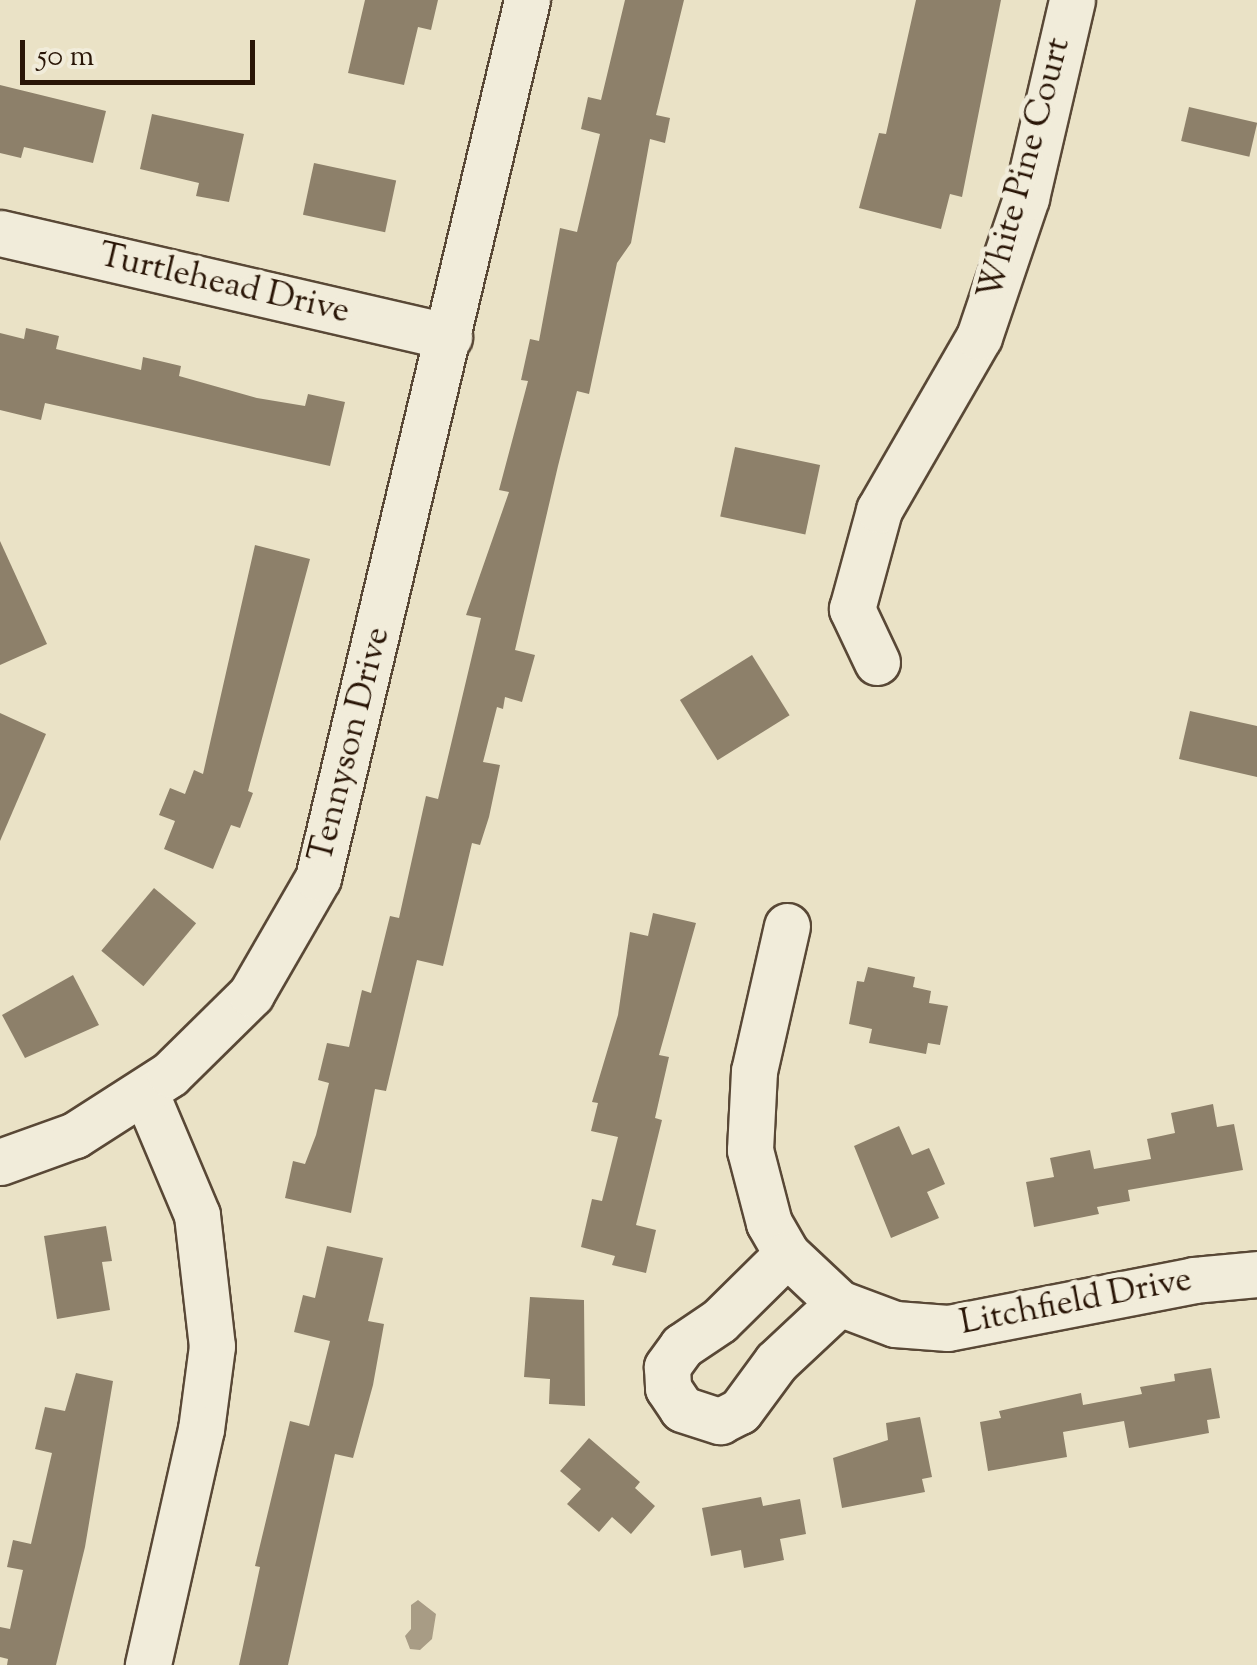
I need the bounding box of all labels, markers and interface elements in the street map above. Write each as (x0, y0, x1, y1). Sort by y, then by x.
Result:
scale bar (25, 20, 260, 82)
street label: White Pine Court (971, 33, 1081, 305)
text: 50 m (37, 36, 94, 79)
street label: Turtlehead Drive (95, 236, 353, 334)
street label: Tennyson Drive (301, 623, 401, 867)
street label: Litchfield Drive (957, 1260, 1195, 1346)

